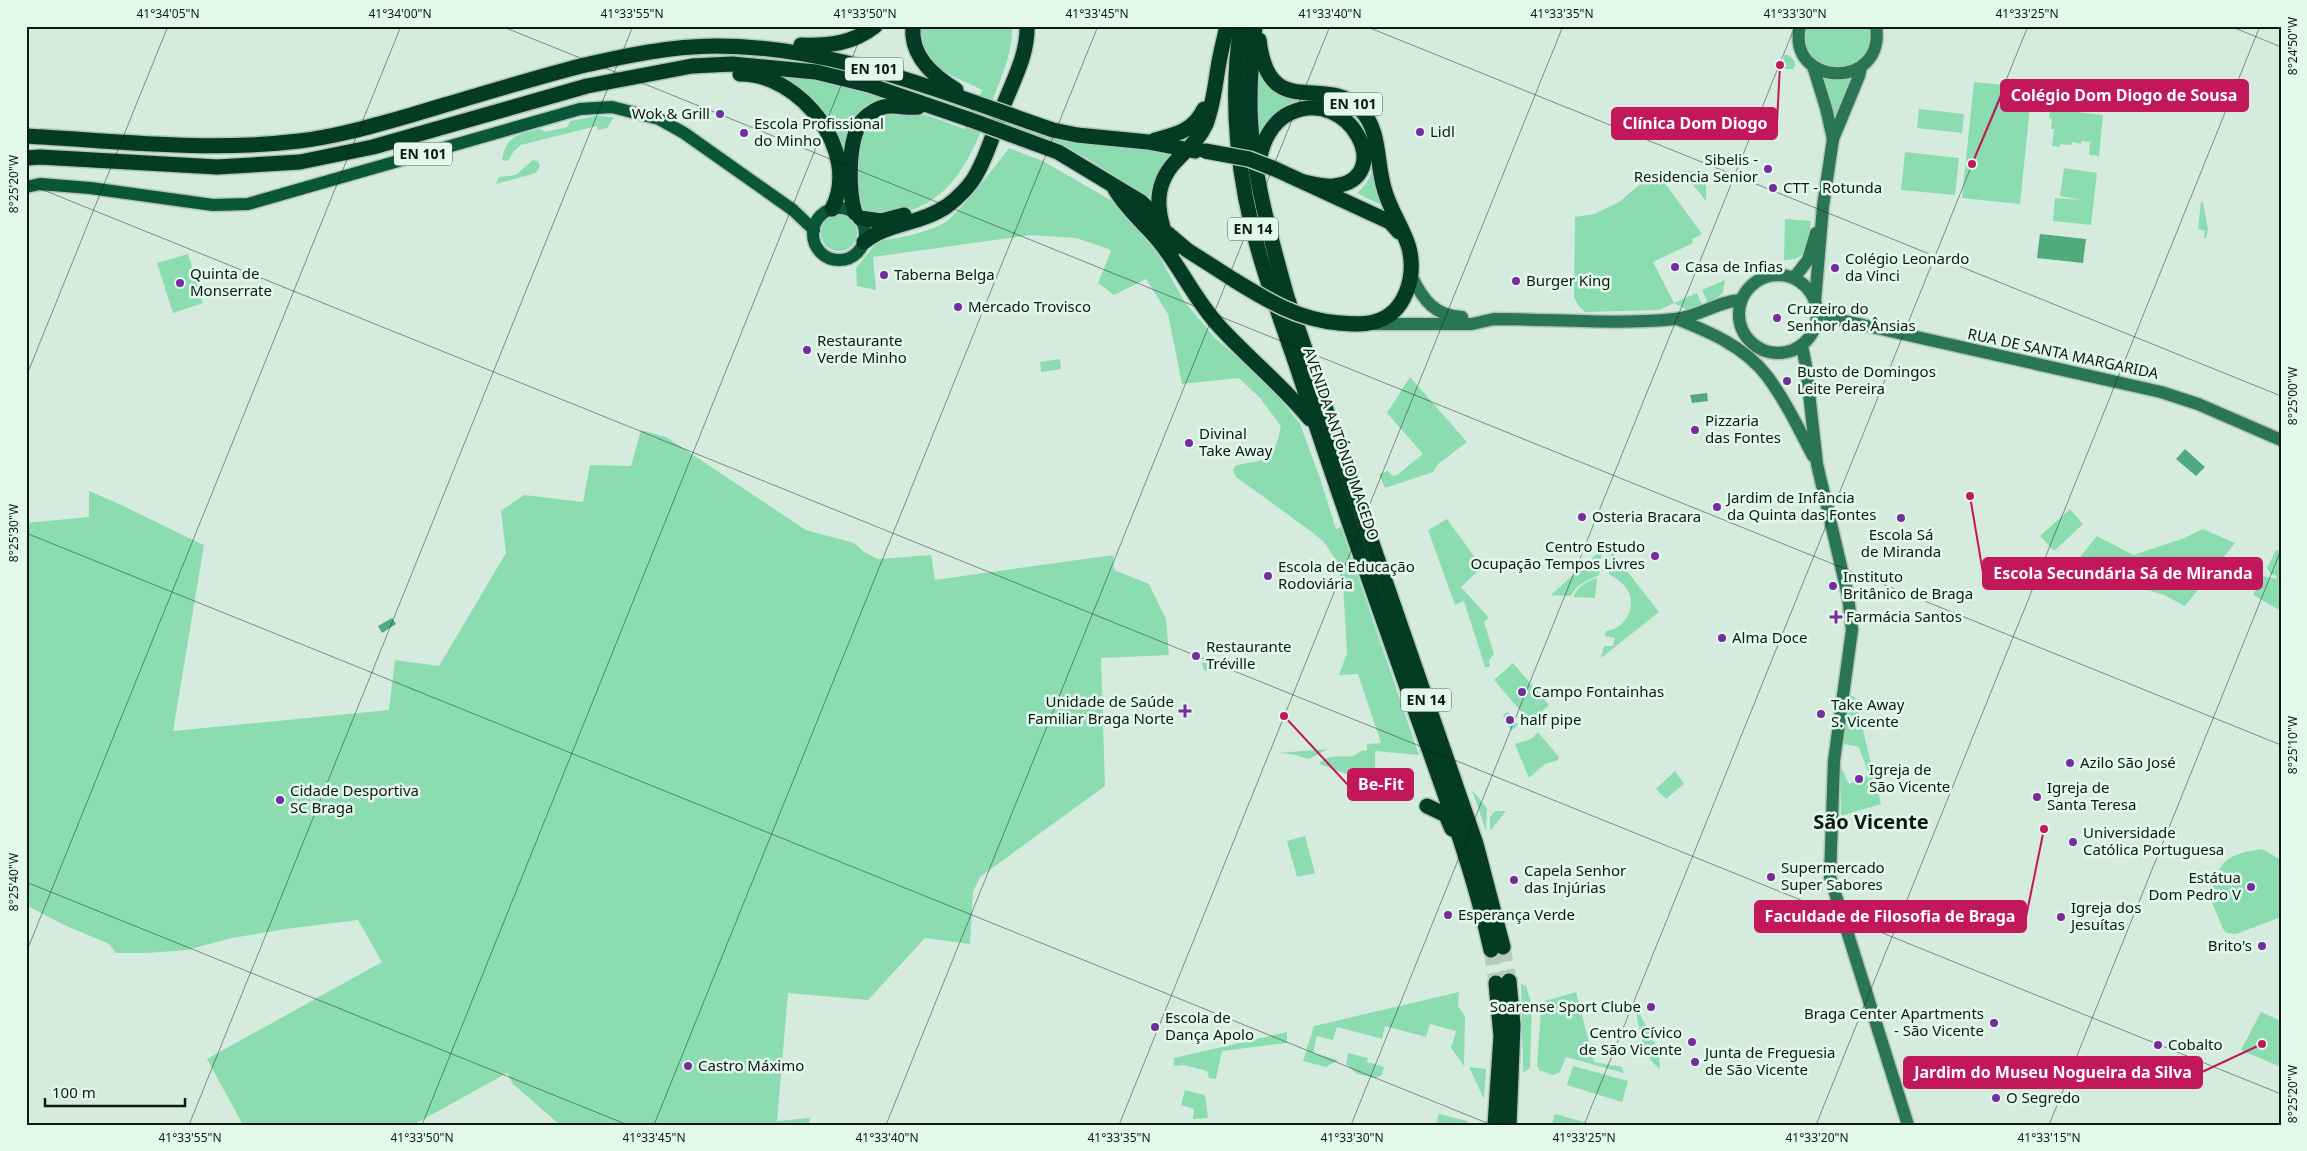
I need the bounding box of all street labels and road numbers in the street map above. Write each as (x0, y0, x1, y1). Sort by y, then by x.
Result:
road number: EN 101 (845, 58, 903, 80)
road number: EN 101 (1324, 92, 1382, 116)
road number: EN 101 (394, 142, 452, 166)
road number: EN 14 (1228, 218, 1278, 240)
street label: RUA DE SANTA MARGARIDA (1966, 323, 2161, 383)
street label: AVENIDA ANTÓNIO MACEDO (1299, 344, 1384, 543)
road number: EN 14 (1401, 688, 1451, 712)

